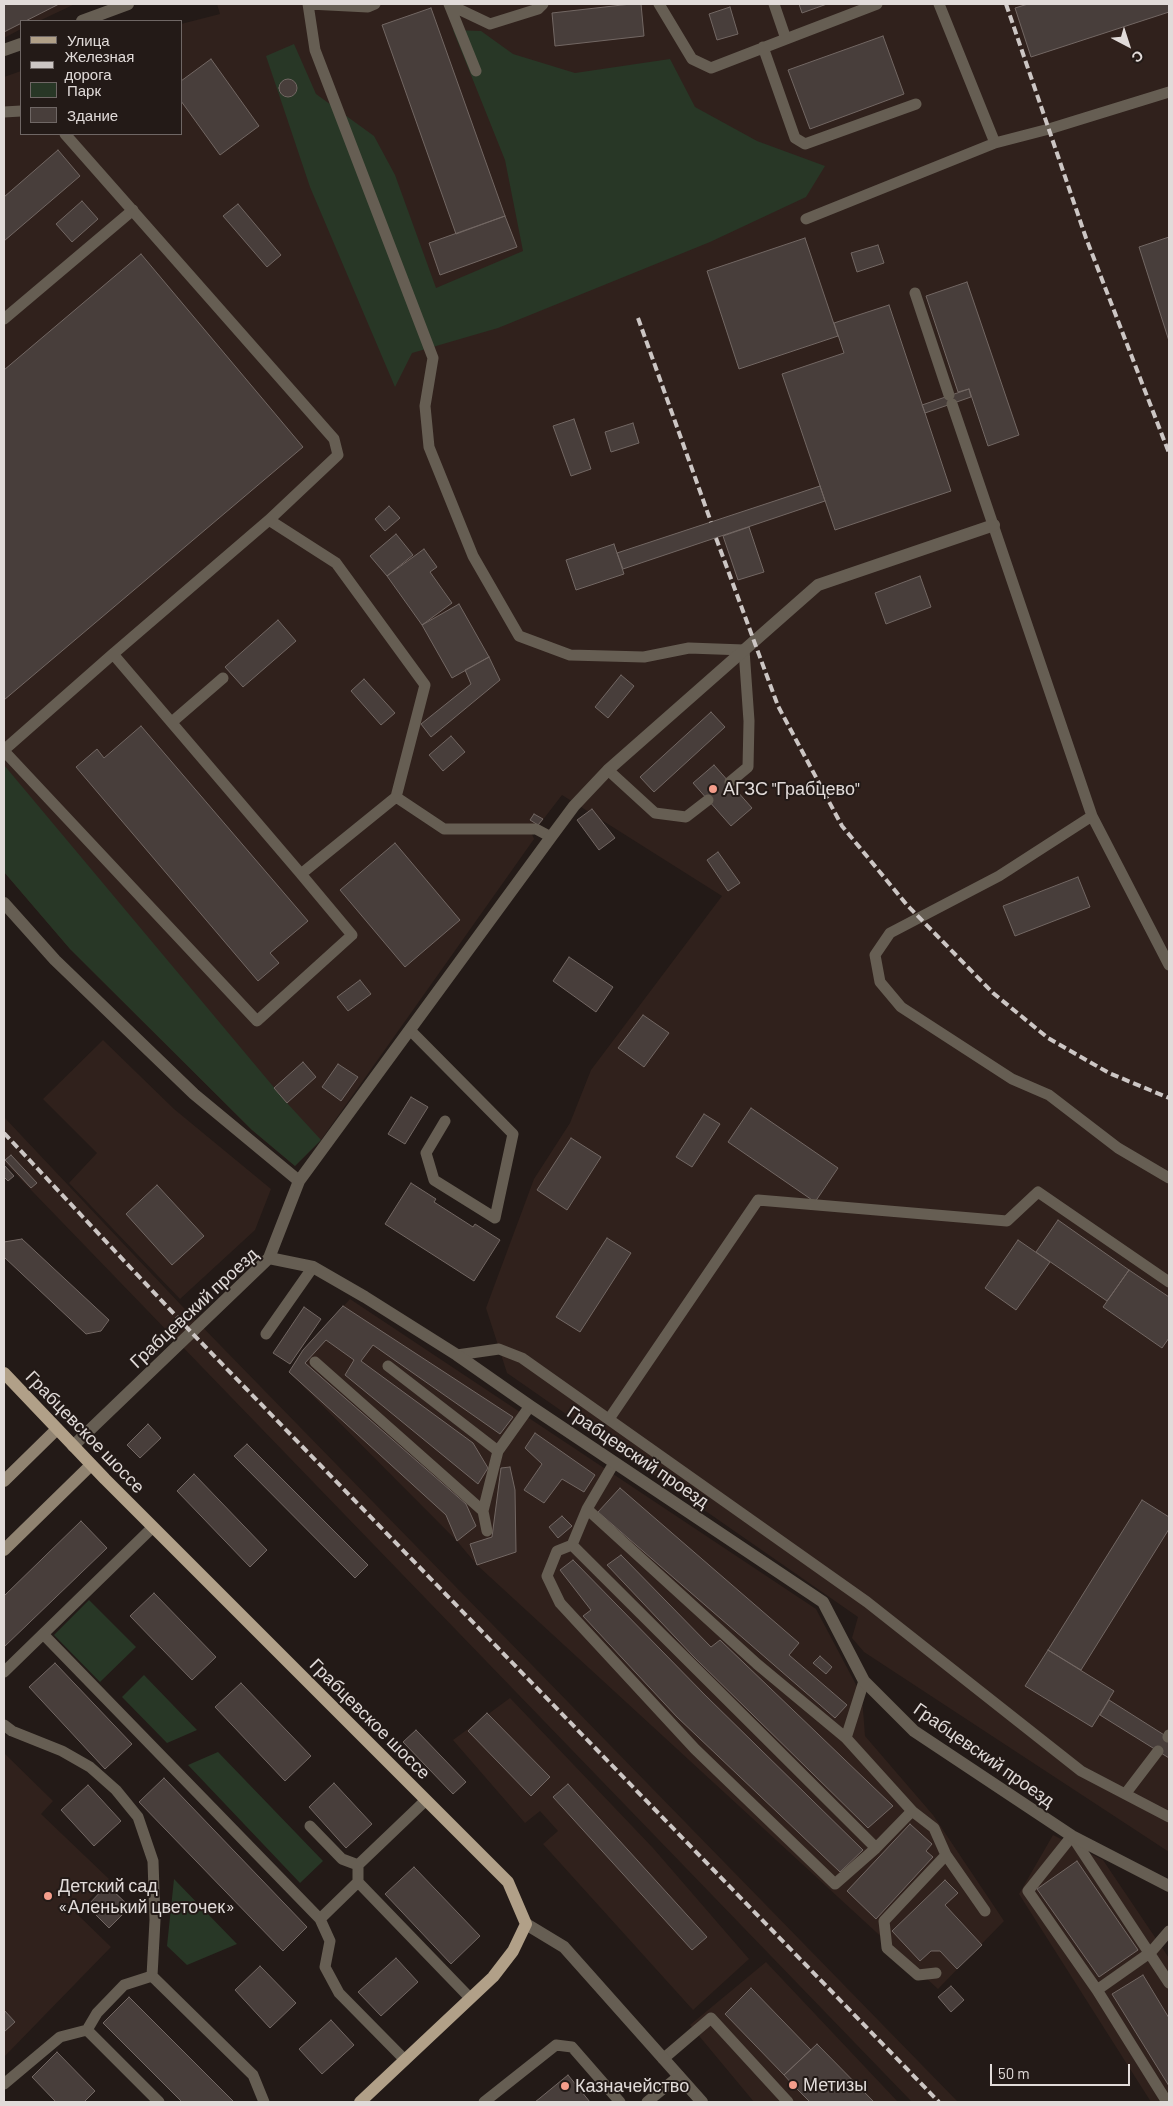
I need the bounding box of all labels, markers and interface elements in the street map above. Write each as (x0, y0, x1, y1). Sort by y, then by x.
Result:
legend (20, 20, 182, 135)
north arrow (1103, 20, 1153, 70)
text: Улица (67, 31, 110, 49)
text: Железная дорога (64, 47, 134, 83)
text: С (1129, 47, 1147, 67)
text: Парк (67, 81, 101, 99)
text: Здание (67, 106, 118, 124)
place label: АГЗС "Грабцево" (723, 778, 860, 800)
marker: АГЗС "Грабцево" (707, 783, 719, 795)
street label: Грабцевский проезд (126, 1243, 262, 1373)
street label: Грабцевское шоссе (21, 1366, 149, 1498)
street label: Грабцевский проезд (563, 1401, 713, 1513)
street label: Грабцевское шоссе (305, 1654, 435, 1784)
street label: Грабцевский проезд (909, 1698, 1059, 1812)
place label: Детский сад «Аленький цветочек» (58, 1875, 235, 1918)
marker: Детский сад «Аленький цветочек» (42, 1890, 54, 1902)
scale bar (993, 2054, 1133, 2086)
text: 50 m (998, 2064, 1030, 2082)
place label: Метизы (803, 2074, 867, 2096)
place label: Казначейство (575, 2075, 689, 2097)
marker: Метизы (787, 2079, 799, 2091)
marker: Казначейство (559, 2080, 571, 2092)

